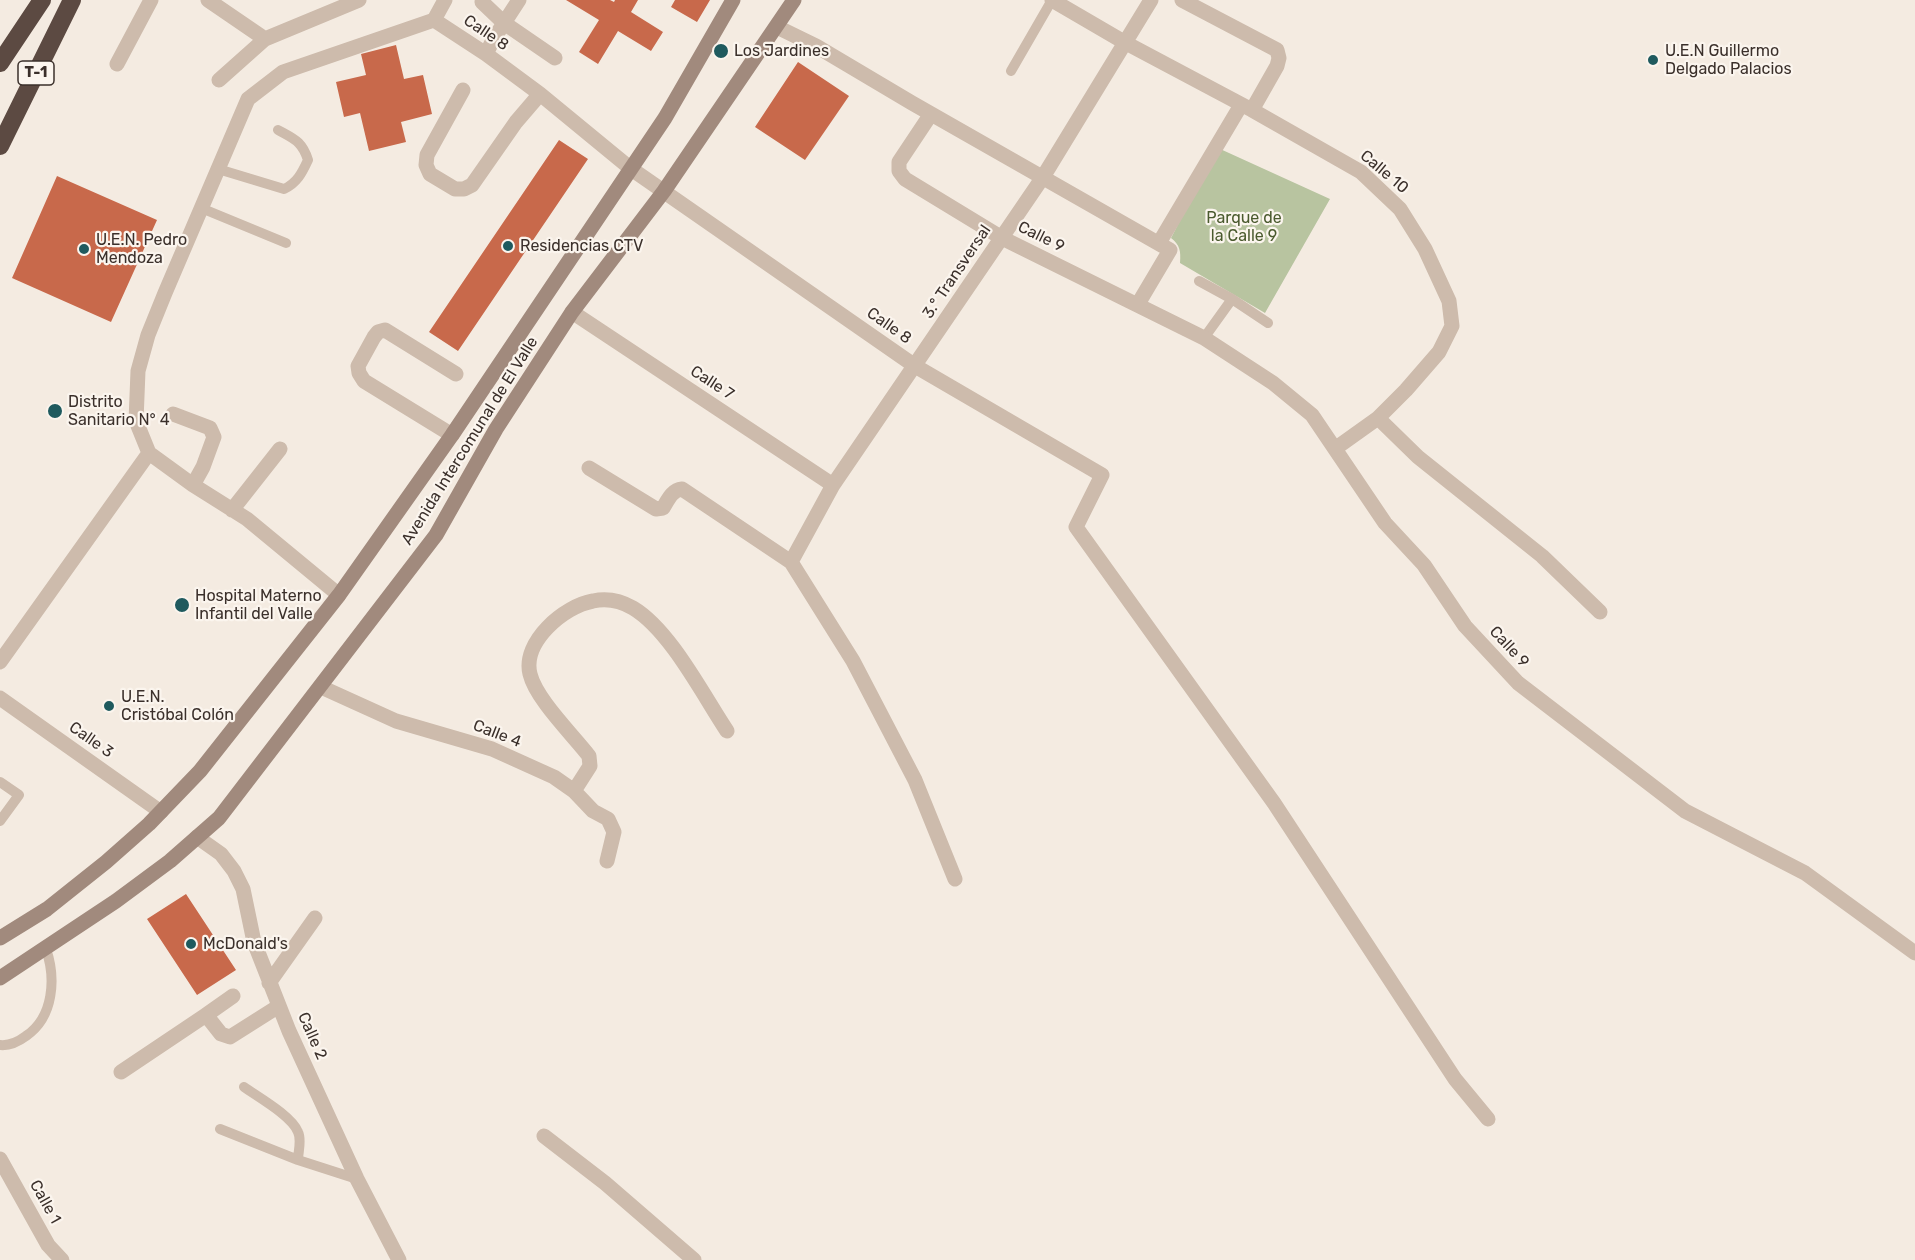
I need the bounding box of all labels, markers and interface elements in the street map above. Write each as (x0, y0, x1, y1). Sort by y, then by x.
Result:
street label: Calle 8 (460, 11, 512, 55)
place label: Los Jardines (734, 41, 829, 61)
place label: U.E.N Guillermo Delgado Palacios (1665, 41, 1792, 79)
marker: Los Jardines (712, 42, 730, 60)
marker: U.E.N Guillermo Delgado Palacios (1646, 53, 1660, 67)
road number: T-1 (18, 61, 54, 85)
street label: Calle 10 (1356, 146, 1412, 198)
park label: Parque de la Calle 9 (1206, 208, 1282, 246)
street label: Calle 9 (1014, 217, 1068, 257)
street label: 3.° Transversal (919, 222, 995, 322)
place label: U.E.N. Pedro Mendoza (96, 230, 187, 268)
place label: Residencias CTV (520, 236, 644, 256)
marker: Residencias CTV (501, 239, 515, 253)
marker: U.E.N. Pedro Mendoza (77, 242, 91, 256)
street label: Calle 8 (863, 304, 915, 348)
street label: Avenida Intercomunal de El Valle (398, 333, 542, 549)
street label: Calle 7 (686, 362, 738, 404)
place label: Distrito Sanitario N° 4 (68, 392, 170, 430)
marker: Distrito Sanitario N° 4 (46, 402, 64, 420)
place label: Hospital Materno Infantil del Valle (195, 586, 322, 624)
marker: Hospital Materno Infantil del Valle (173, 596, 191, 614)
street label: Calle 9 (1485, 622, 1533, 672)
place label: U.E.N. Cristóbal Colón (121, 687, 234, 725)
marker: U.E.N. Cristóbal Colón (102, 699, 116, 713)
street label: Calle 4 (470, 716, 524, 752)
street label: Calle 3 (65, 718, 117, 762)
place label: McDonald's (203, 934, 288, 954)
marker: McDonald's (184, 937, 198, 951)
street label: Calle 2 (293, 1009, 331, 1063)
street label: Calle 1 (25, 1177, 65, 1227)

